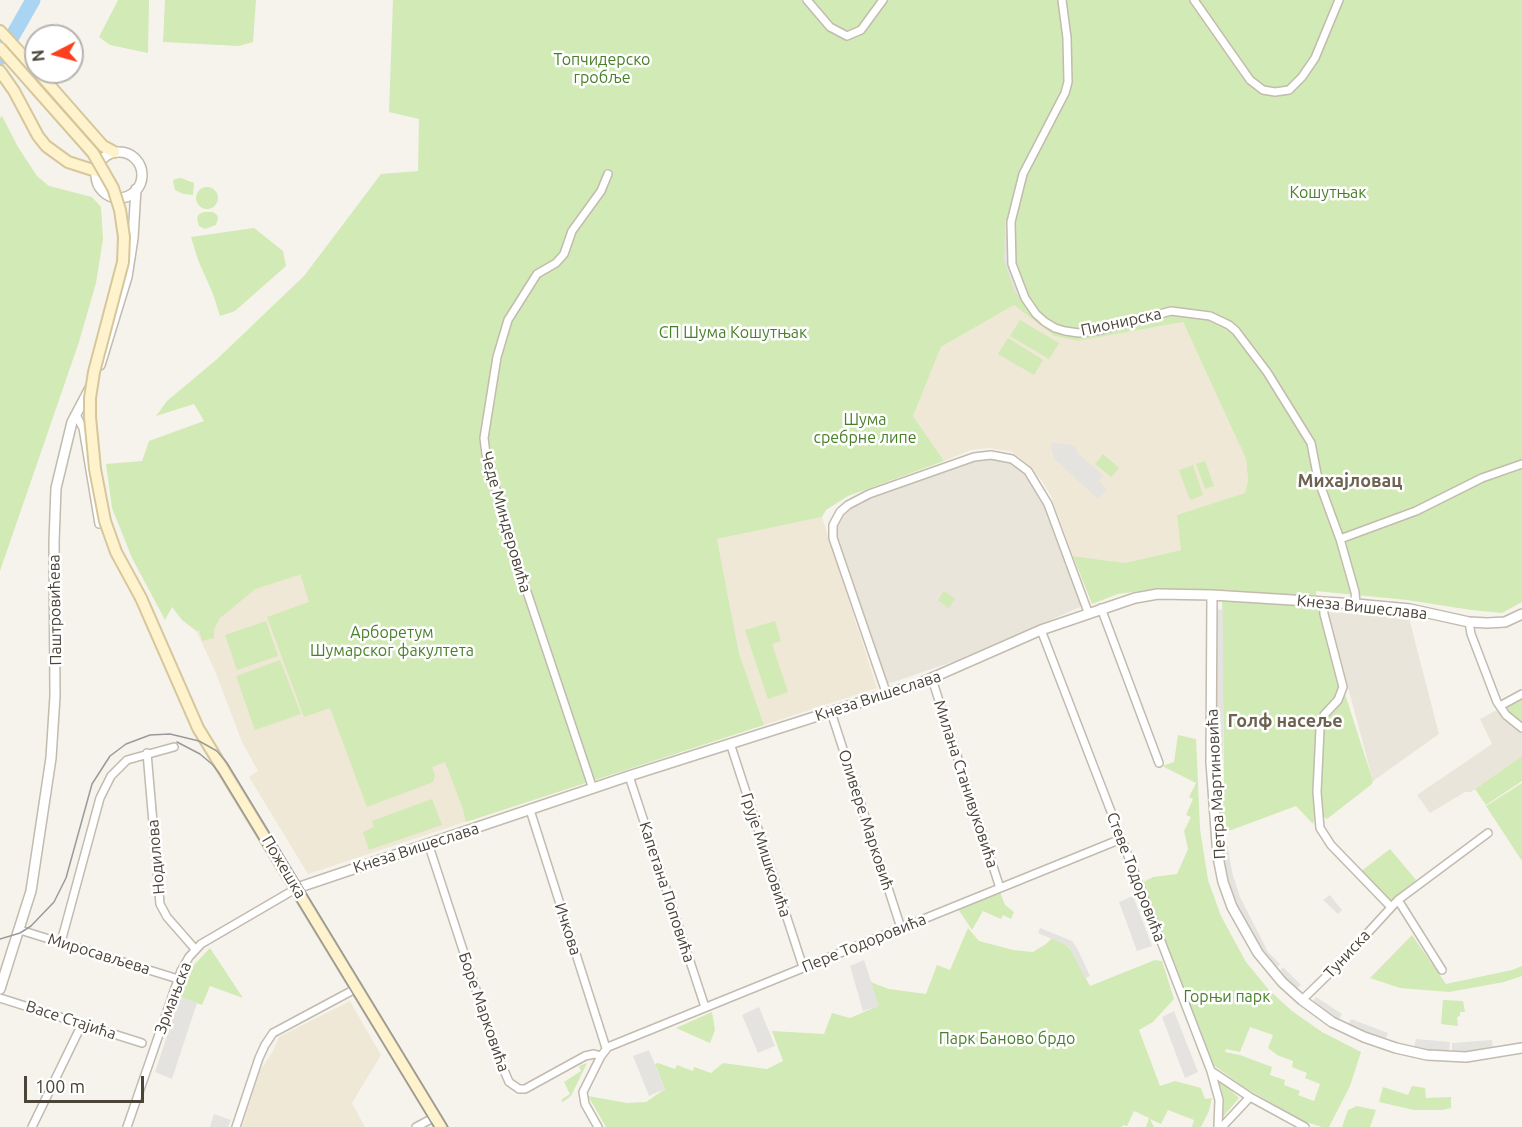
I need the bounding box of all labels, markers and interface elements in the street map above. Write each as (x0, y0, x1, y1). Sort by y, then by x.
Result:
north arrow (24, 24, 84, 84)
text: N (29, 49, 48, 63)
park label: Топчидерско гробље (554, 50, 650, 88)
park label: Кошутњак (1289, 183, 1367, 203)
street label: Пионирска (1079, 304, 1163, 340)
park label: СП Шума Кошутњак (659, 323, 807, 343)
park label: Шума сребрне липе (813, 410, 917, 448)
street label: Чеде Миндеровића (477, 449, 535, 595)
district label: Михајловац (1298, 470, 1402, 492)
street label: Паштровићева (44, 554, 66, 666)
street label: Кнеза Вишеслава (1296, 591, 1428, 623)
park label: Арборетум Шумарског факултета (310, 623, 474, 661)
street label: Кнеза Вишеслава (813, 667, 943, 725)
street label: Милана Станивуковића (930, 698, 1002, 870)
street label: Петра Мартиновића (1202, 708, 1230, 860)
district label: Голф насеље (1227, 710, 1343, 732)
street label: Оливере Марковић (834, 747, 898, 893)
street label: Грује Мишковића (737, 790, 795, 920)
street label: Стеве Тодоровића (1102, 809, 1170, 945)
street label: Нодилова (143, 819, 169, 895)
street label: Кнеза Вишеслава (351, 819, 481, 877)
street label: Капетана Поповића (635, 819, 699, 965)
street label: Пожешка (258, 832, 310, 902)
street label: Ичкова (551, 900, 585, 958)
street label: Пере Тодоровића (799, 909, 929, 977)
street label: Туниска (1320, 926, 1374, 982)
street label: Миросављева (45, 929, 153, 979)
street label: Боре Марковића (454, 950, 514, 1074)
street label: Зрмањска (150, 959, 196, 1037)
park label: Горњи парк (1184, 987, 1270, 1007)
street label: Васе Стајића (23, 996, 119, 1044)
park label: Парк Баново брдо (939, 1029, 1075, 1049)
scale bar (27, 1064, 147, 1102)
text: 100 m (35, 1076, 85, 1096)

